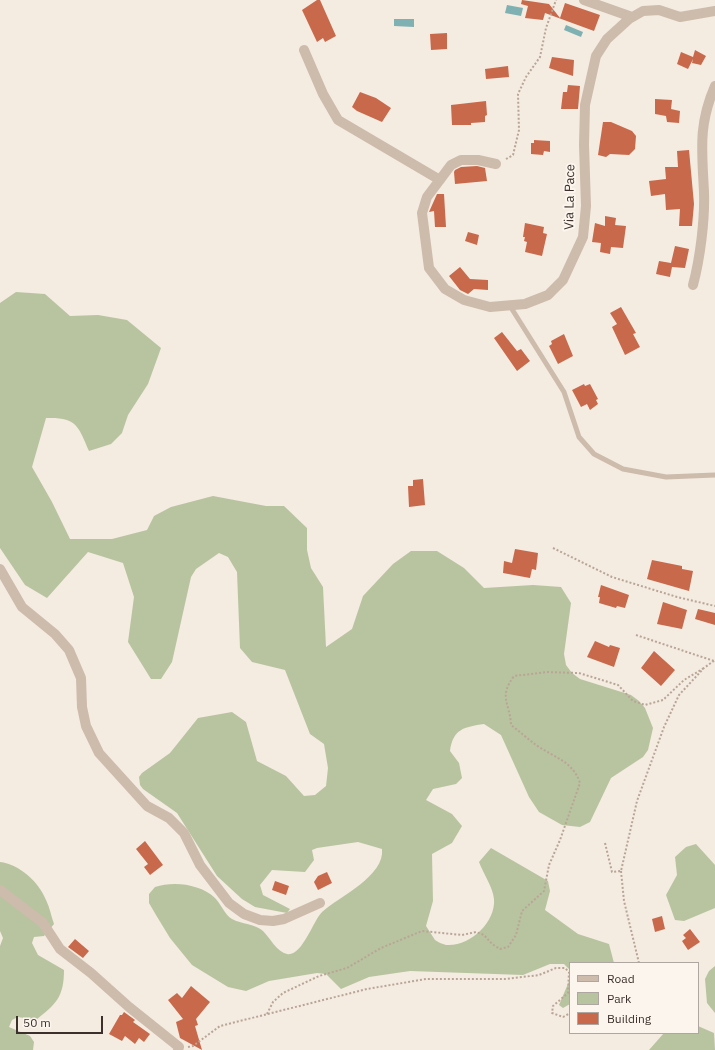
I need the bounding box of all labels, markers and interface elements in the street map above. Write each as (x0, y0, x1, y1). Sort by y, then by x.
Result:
street label: Via La Pace (562, 164, 578, 230)
legend (569, 962, 699, 1034)
text: Road (607, 971, 635, 986)
text: Park (607, 991, 631, 1006)
scale bar (18, 1008, 105, 1034)
text: Building (607, 1011, 651, 1026)
text: 50 m (23, 1015, 51, 1030)

